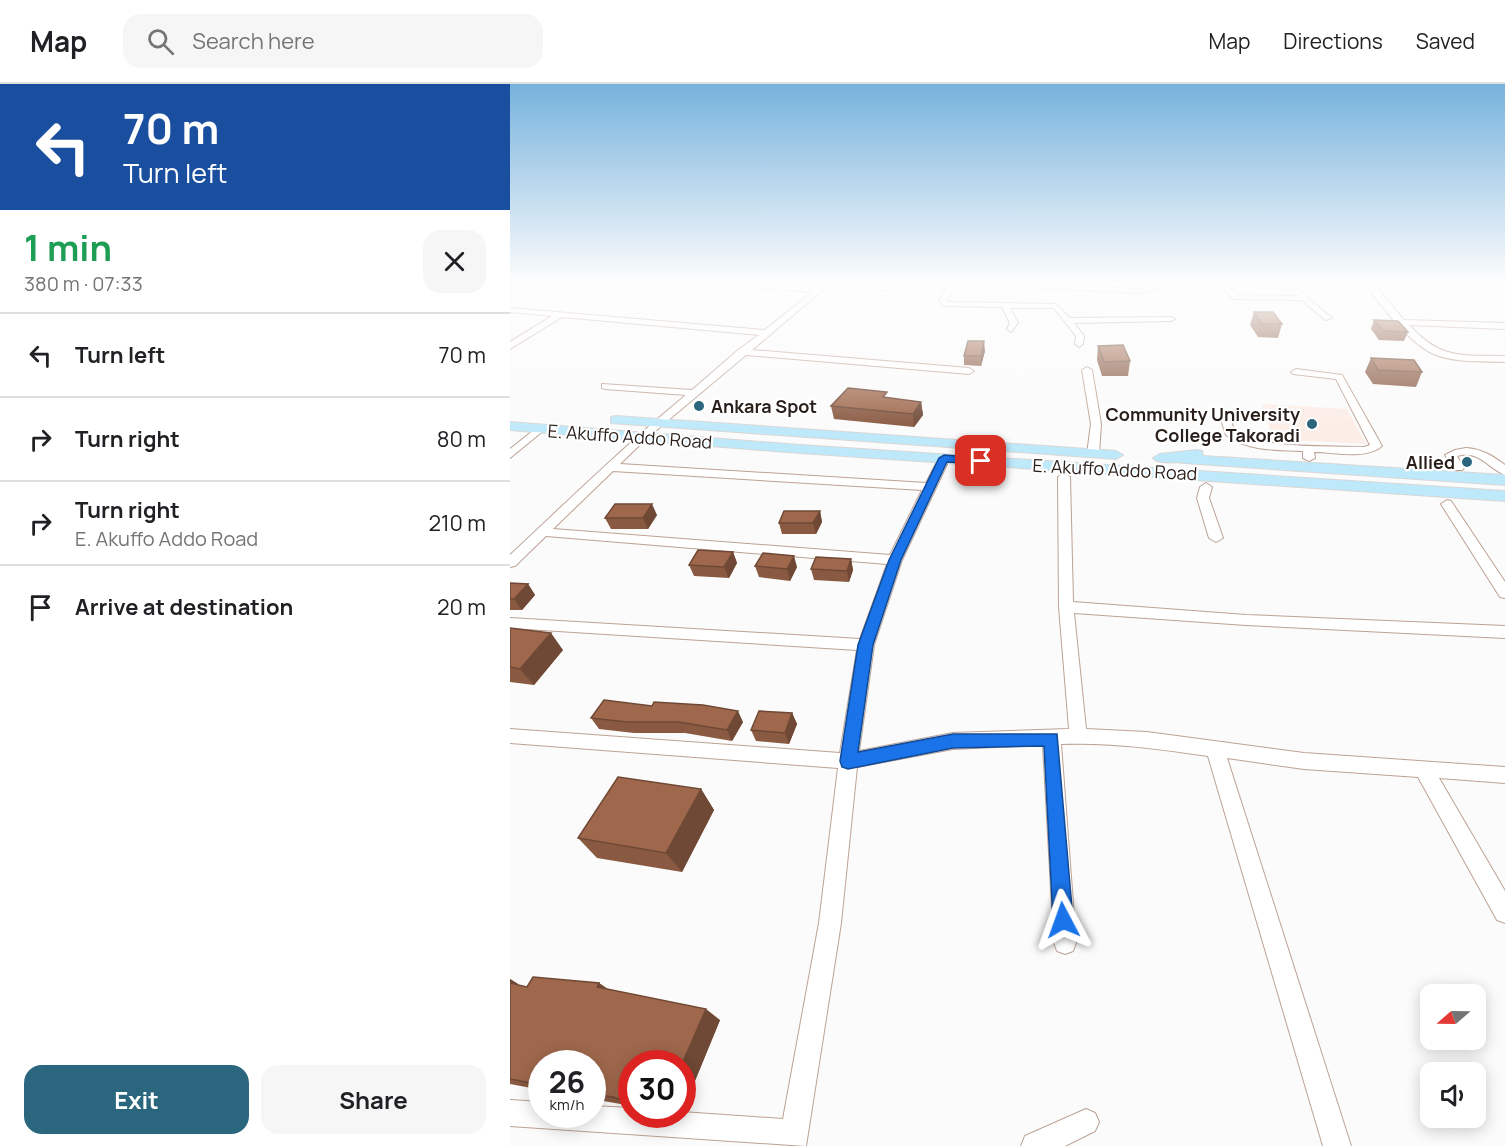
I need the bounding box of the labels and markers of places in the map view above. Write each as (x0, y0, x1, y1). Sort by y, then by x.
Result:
place label: Ankara Spot (711, 394, 817, 418)
marker: Ankara Spot (692, 399, 706, 413)
place label: Community University College Takoradi (1106, 402, 1300, 447)
marker: Community University College Takoradi (1305, 417, 1319, 431)
pin (955, 435, 1006, 486)
place label: Allied (1406, 450, 1455, 474)
marker: Allied (1460, 455, 1474, 469)

